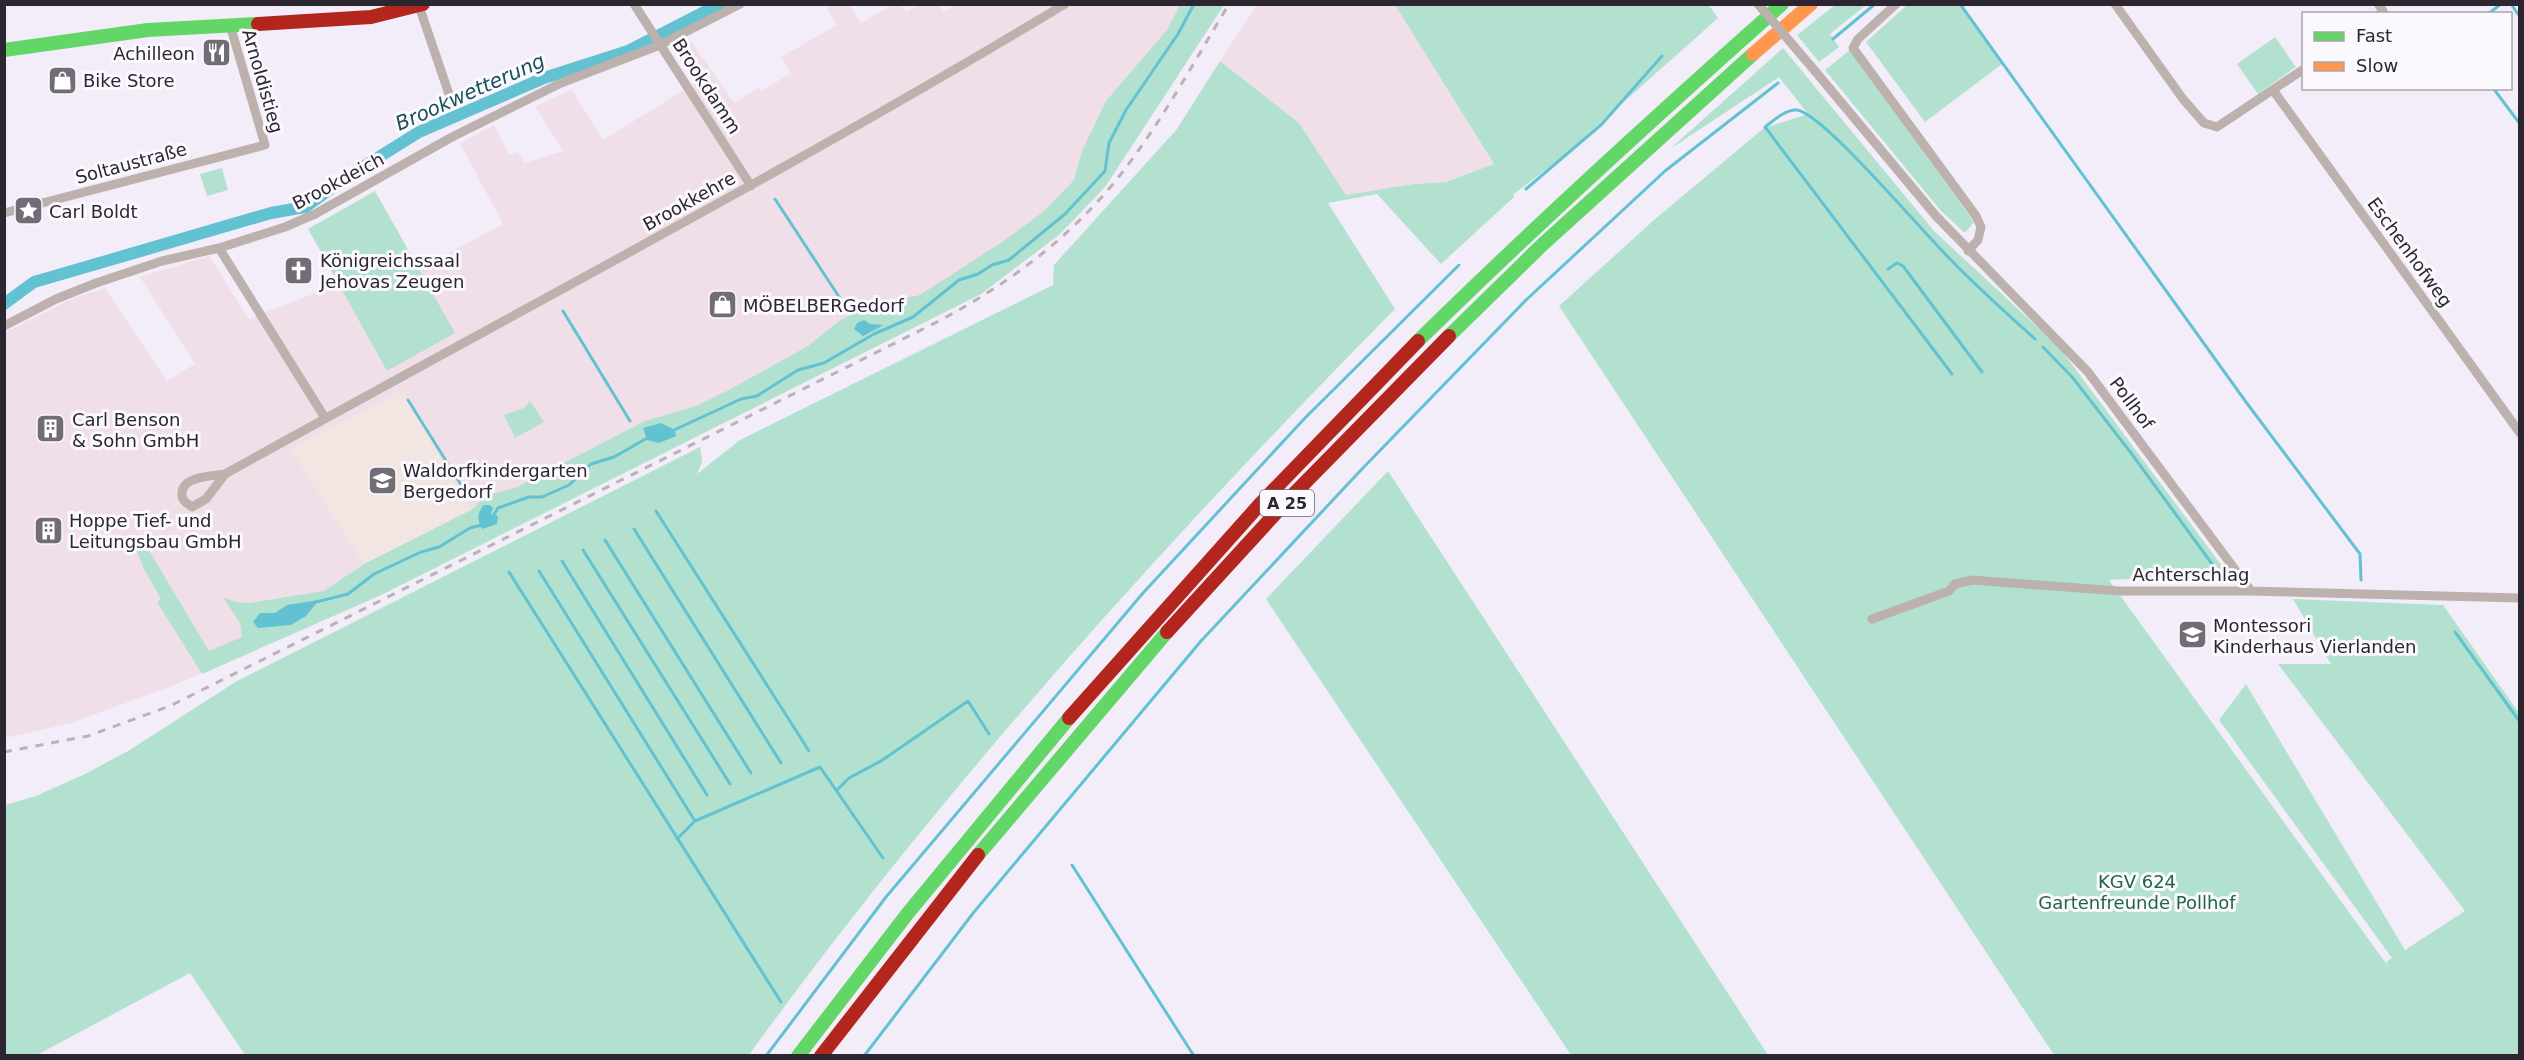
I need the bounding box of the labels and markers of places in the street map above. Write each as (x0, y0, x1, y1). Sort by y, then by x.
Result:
restaurant icon: Achilleon (200, 37, 232, 69)
place label: Achilleon (113, 43, 195, 64)
shop icon: Bike Store (46, 64, 78, 96)
place label: Bike Store (83, 70, 175, 91)
place icon: Carl Boldt (12, 195, 44, 227)
place label: Carl Boldt (49, 201, 138, 222)
place label: Königreichssaal Jehovas Zeugen (319, 250, 464, 292)
church icon: Königreichssaal Jehovas Zeugen (283, 254, 315, 286)
shop icon: MÖBELBERGedorf (706, 289, 738, 321)
place label: MÖBELBERGedorf (743, 295, 905, 316)
place label: Carl Benson & Sohn GmbH (72, 409, 199, 451)
building icon: Carl Benson & Sohn GmbH (35, 413, 67, 445)
place label: Waldorfkindergarten Bergedorf (403, 460, 588, 502)
school or university icon: Waldorfkindergarten Bergedorf (366, 464, 398, 496)
place label: Hoppe Tief- und Leitungsbau GmbH (69, 510, 242, 552)
building icon: Hoppe Tief- und Leitungsbau GmbH (32, 514, 64, 546)
place label: Montessori Kinderhaus Vierlanden (2213, 615, 2416, 657)
school or university icon: Montessori Kinderhaus Vierlanden (2176, 619, 2208, 651)

